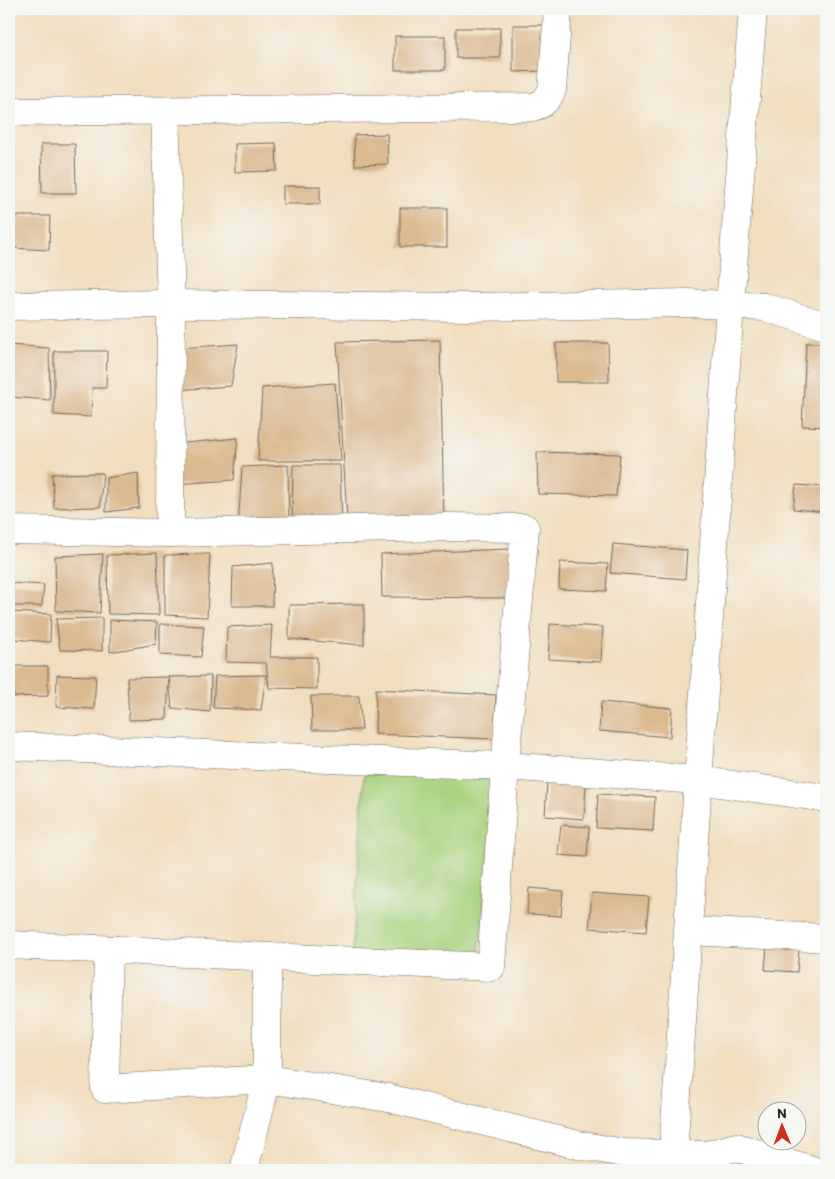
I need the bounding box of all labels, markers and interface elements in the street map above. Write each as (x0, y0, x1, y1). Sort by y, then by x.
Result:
north arrow (758, 1102, 808, 1152)
text: N (777, 1105, 787, 1122)

